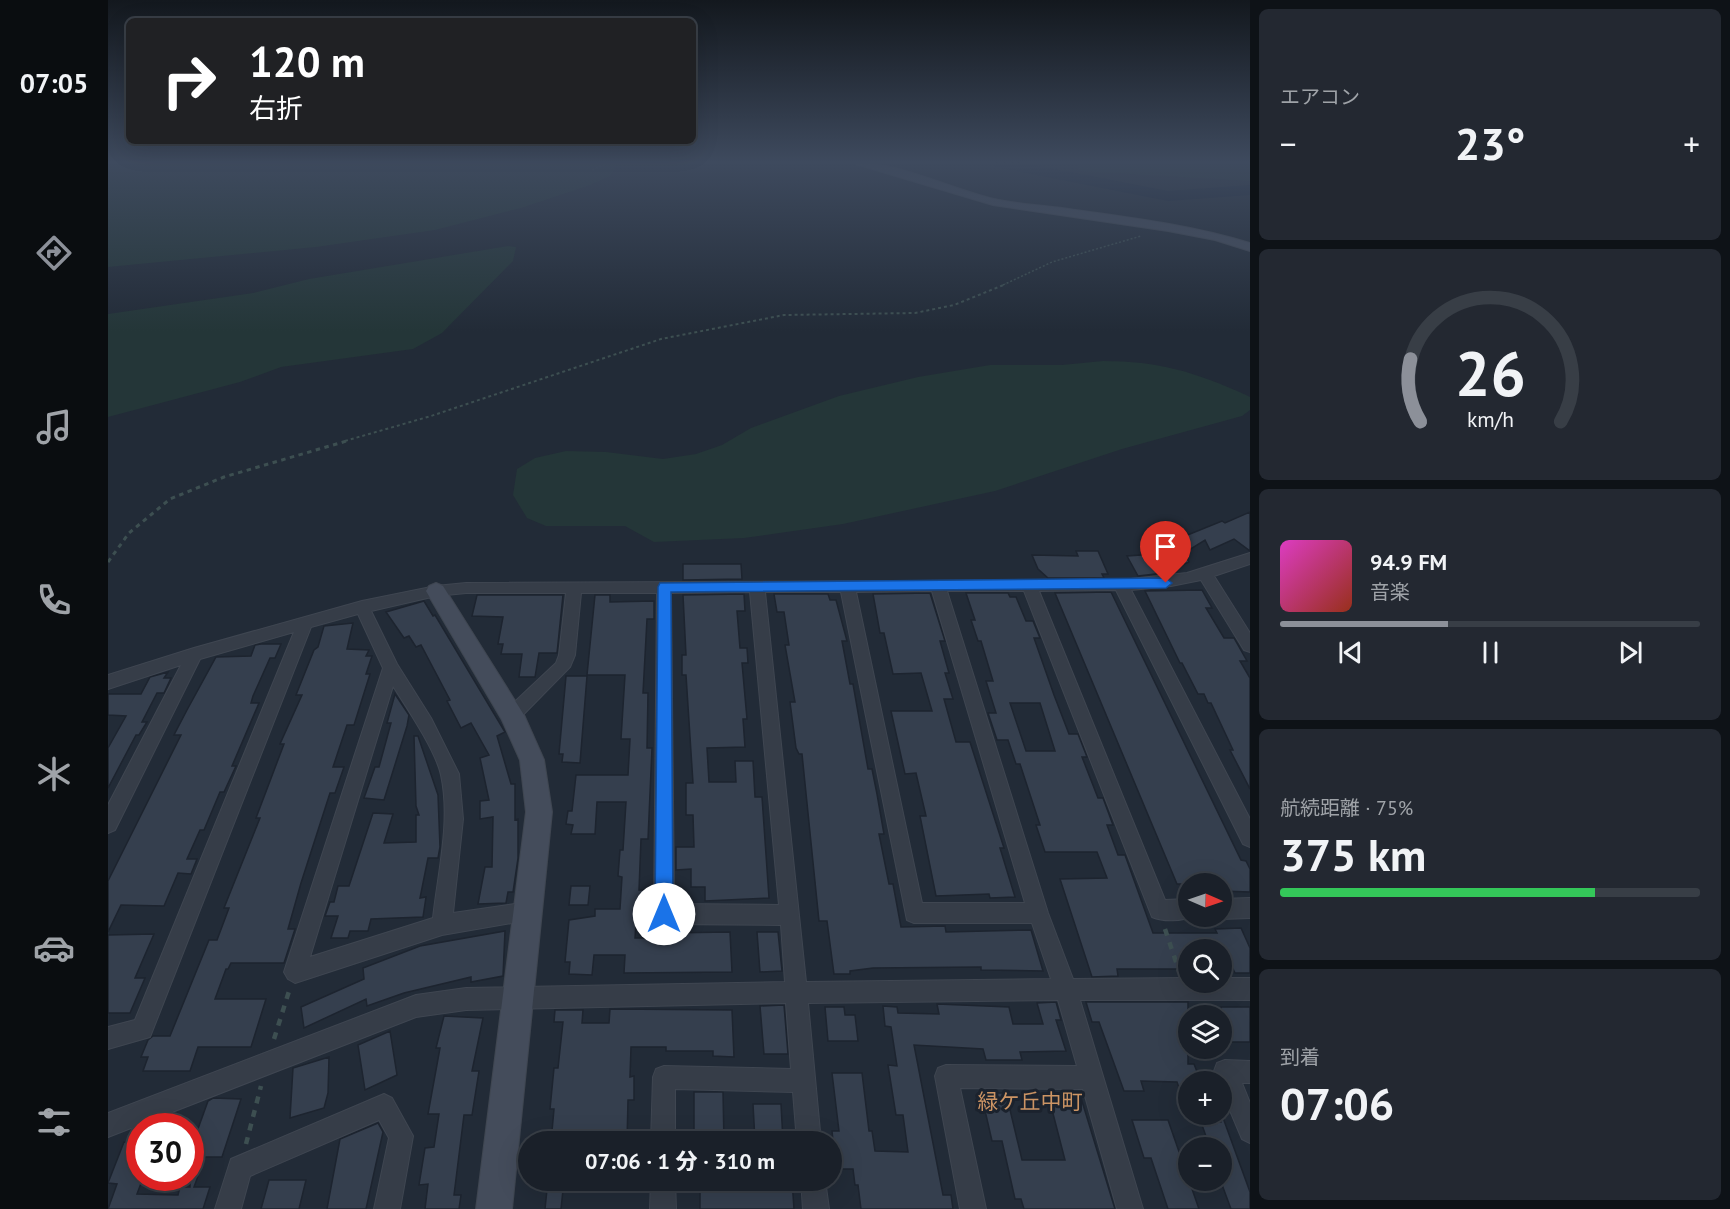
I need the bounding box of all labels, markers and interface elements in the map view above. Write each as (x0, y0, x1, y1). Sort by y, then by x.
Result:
text: 120 m (249, 34, 365, 89)
icon: right (150, 42, 228, 120)
text: 07:05 (20, 66, 88, 100)
text: エアコン (1280, 84, 1360, 110)
text: 右折 (249, 91, 303, 125)
text: 23° (1455, 114, 1525, 172)
text: − (1280, 122, 1297, 165)
text: + (1683, 122, 1700, 165)
icon: directions (33, 232, 75, 274)
text: 26 (1455, 332, 1525, 413)
text: km/h (1466, 405, 1513, 433)
icon: music (33, 406, 75, 448)
pin (1140, 521, 1191, 583)
icon: arrive (1149, 530, 1182, 563)
text: 94.9 FM (1370, 548, 1447, 576)
icon: phone (33, 579, 75, 621)
text: 音楽 (1370, 579, 1410, 605)
icon: previous (1334, 636, 1367, 669)
icon: pause (1474, 636, 1507, 669)
icon: next (1614, 636, 1647, 669)
icon: climate (33, 753, 75, 795)
text: 航続距離 · 75% (1280, 795, 1413, 821)
text: 375 km (1280, 825, 1426, 883)
north arrow (1178, 873, 1232, 927)
map controls (1178, 873, 1232, 1191)
position arrow (632, 882, 696, 946)
icon: car (33, 927, 75, 969)
button: search (1178, 939, 1232, 993)
button: layers (1178, 1005, 1232, 1059)
text: 到着 (1280, 1044, 1320, 1070)
button: + (1178, 1071, 1232, 1125)
text: 07:06 (1280, 1074, 1394, 1132)
district label: 緑ケ丘中町 (978, 1088, 1083, 1115)
icon: filters (33, 1101, 75, 1143)
speed limit sign: 30 (126, 1113, 204, 1191)
button: − (1178, 1137, 1232, 1191)
text: 07:06 · 1 分 · 310 m (585, 1147, 775, 1175)

